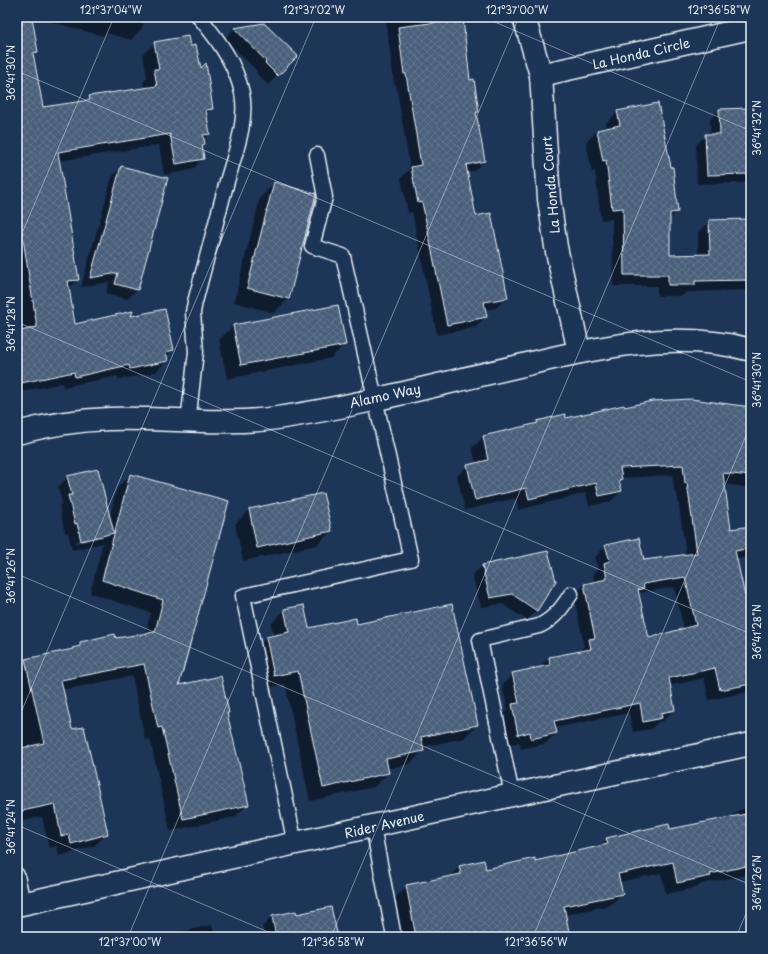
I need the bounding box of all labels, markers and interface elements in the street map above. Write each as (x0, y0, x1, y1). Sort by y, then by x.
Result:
text: 121°37'04"W (80, 2, 143, 17)
text: 121°37'02"W (283, 2, 346, 17)
text: 121°37'00"W (486, 2, 549, 17)
text: 121°36'58"W (688, 2, 751, 17)
street label: La Honda Circle (590, 33, 692, 73)
text: 36°41'30"N (3, 45, 18, 101)
text: 36°41'32"N (749, 100, 764, 156)
street label: La Honda Court (536, 135, 564, 235)
text: 36°41'28"N (3, 296, 18, 352)
text: 36°41'30"N (749, 352, 764, 408)
street label: Alamo Way (348, 378, 422, 412)
text: 36°41'26"N (3, 548, 18, 604)
text: 36°41'28"N (749, 604, 764, 660)
text: 36°41'24"N (3, 799, 18, 855)
street label: Rider Avenue (342, 806, 426, 842)
text: 36°41'26"N (749, 855, 764, 911)
text: 121°37'00"W (99, 934, 162, 949)
text: 121°36'58"W (302, 934, 365, 949)
text: 121°36'56"W (504, 934, 568, 949)

